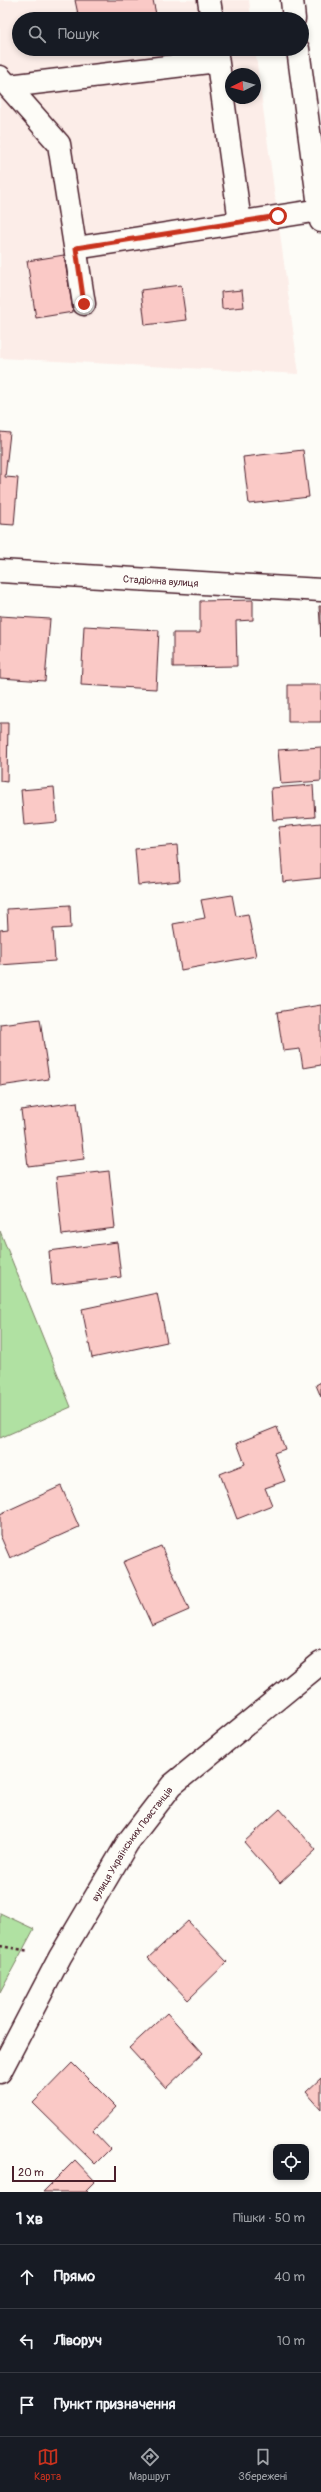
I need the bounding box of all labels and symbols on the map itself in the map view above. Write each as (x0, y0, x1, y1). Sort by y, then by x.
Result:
north arrow (225, 68, 261, 104)
route start (269, 207, 287, 225)
route end (75, 295, 93, 313)
street label: Стадіонна вулиця (123, 573, 199, 590)
street label: вулиця Українських Повстанців (89, 1784, 176, 1904)
scale bar (12, 2164, 116, 2183)

